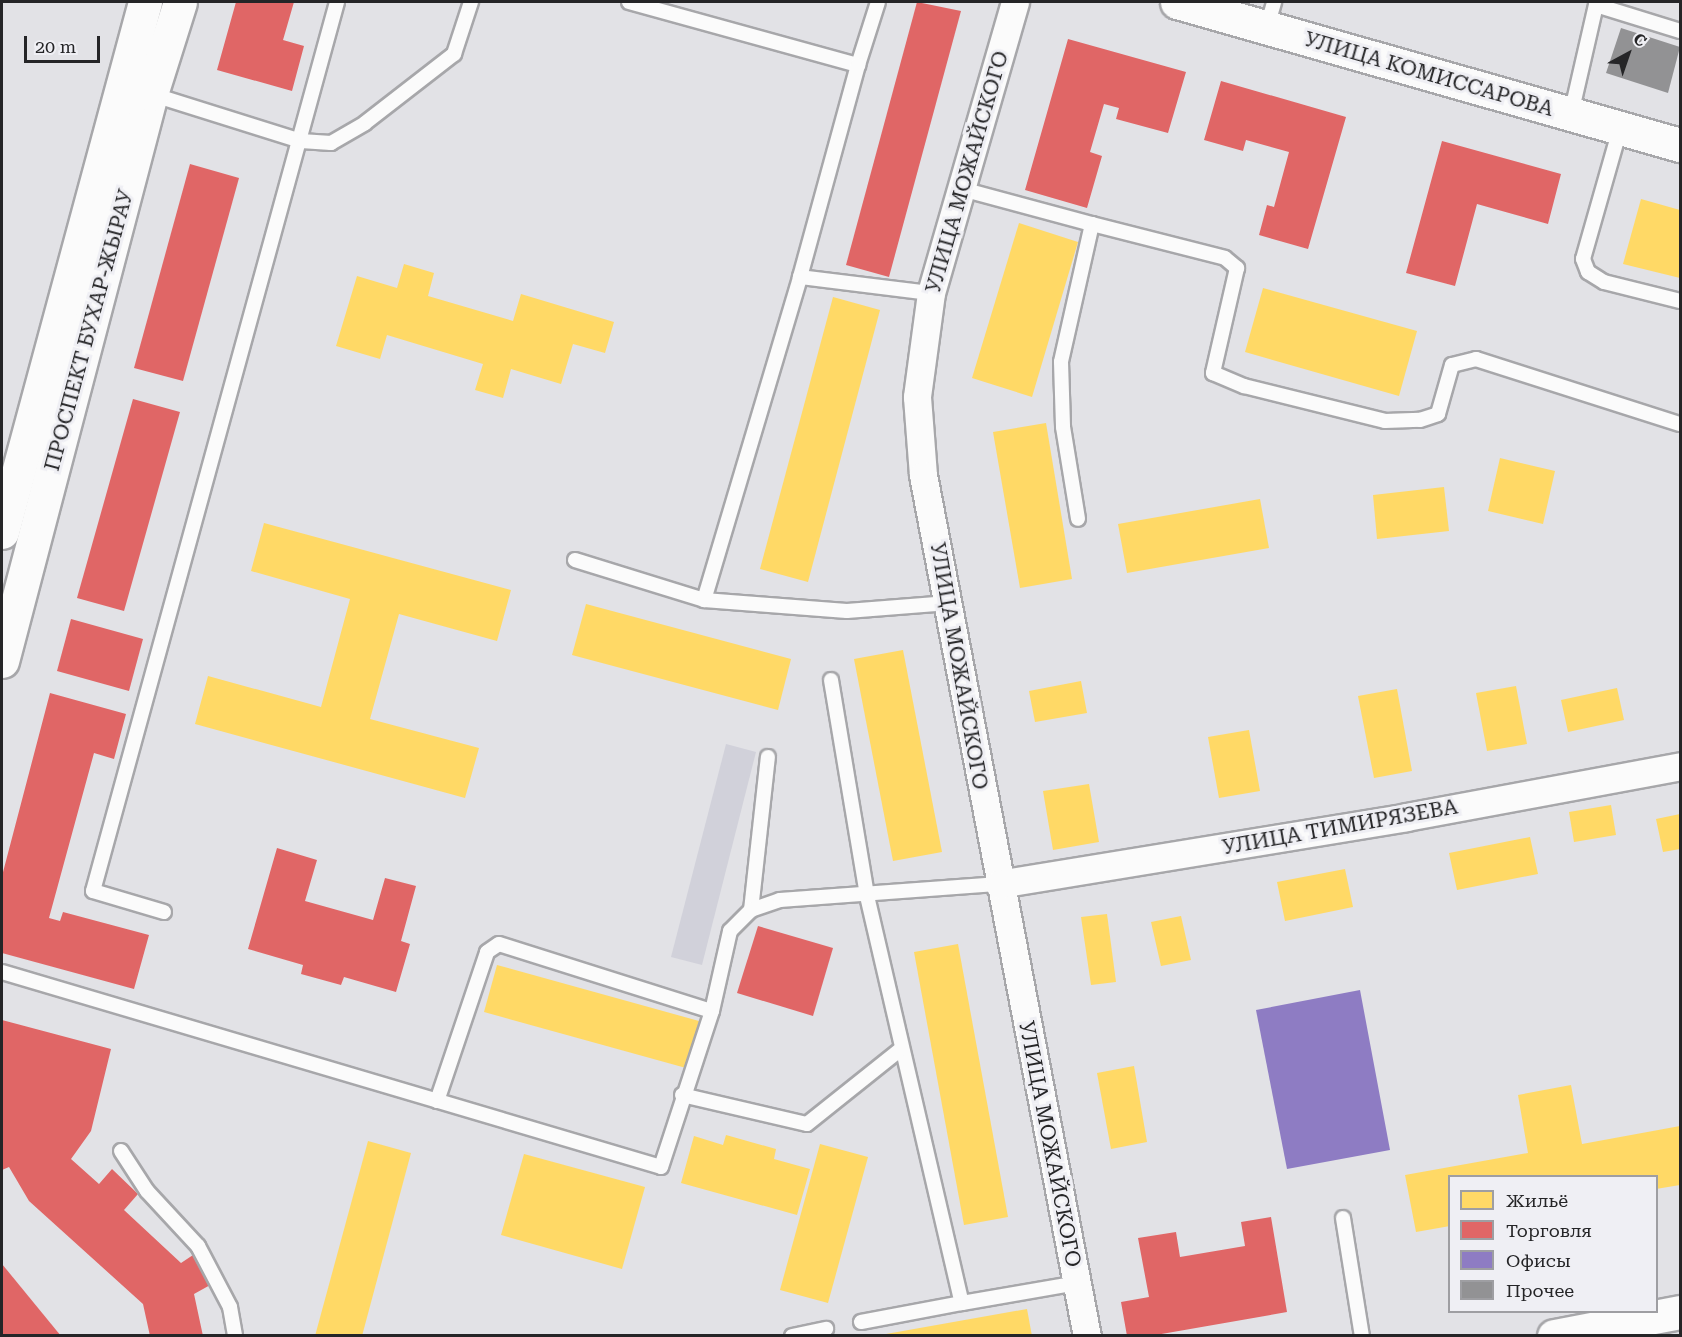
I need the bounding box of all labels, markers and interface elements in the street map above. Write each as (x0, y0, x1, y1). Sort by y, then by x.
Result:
scale bar (27, 24, 104, 62)
north arrow (1598, 24, 1658, 84)
street label: УЛИЦА КОМИССАРОВА (1302, 26, 1556, 122)
text: С (1629, 29, 1650, 51)
text: 20 m (35, 36, 76, 57)
street label: УЛИЦА МОЖАЙСКОГО (920, 48, 1014, 296)
street label: ПРОСПЕКТ БУХАР-ЖЫРАУ (39, 186, 139, 474)
street label: УЛИЦА МОЖАЙСКОГО (925, 541, 993, 791)
street label: УЛИЦА ТИМИРЯЗЕВА (1220, 794, 1460, 860)
street label: УЛИЦА МОЖАЙСКОГО (1014, 1019, 1086, 1269)
legend (1448, 1175, 1658, 1313)
text: Жильё (1506, 1190, 1568, 1211)
text: Торговля (1506, 1220, 1592, 1241)
text: Офисы (1506, 1250, 1571, 1271)
text: Прочее (1506, 1280, 1574, 1301)

